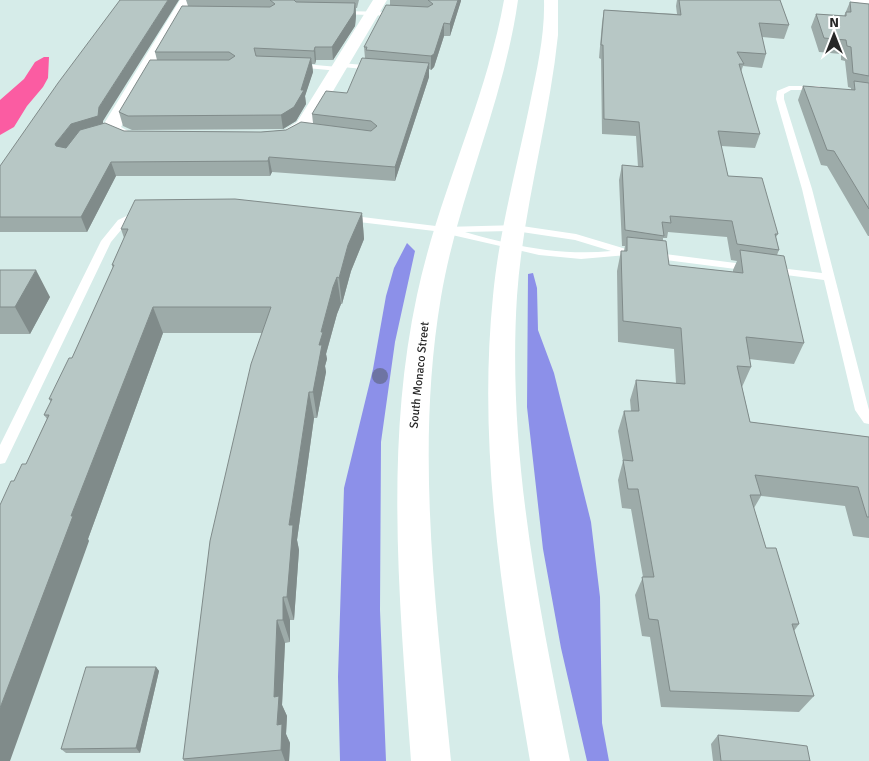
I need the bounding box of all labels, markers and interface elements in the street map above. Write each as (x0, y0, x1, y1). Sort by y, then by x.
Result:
north arrow (809, 10, 859, 60)
text: N (829, 14, 839, 31)
street label: South Monaco Street (406, 321, 433, 429)

